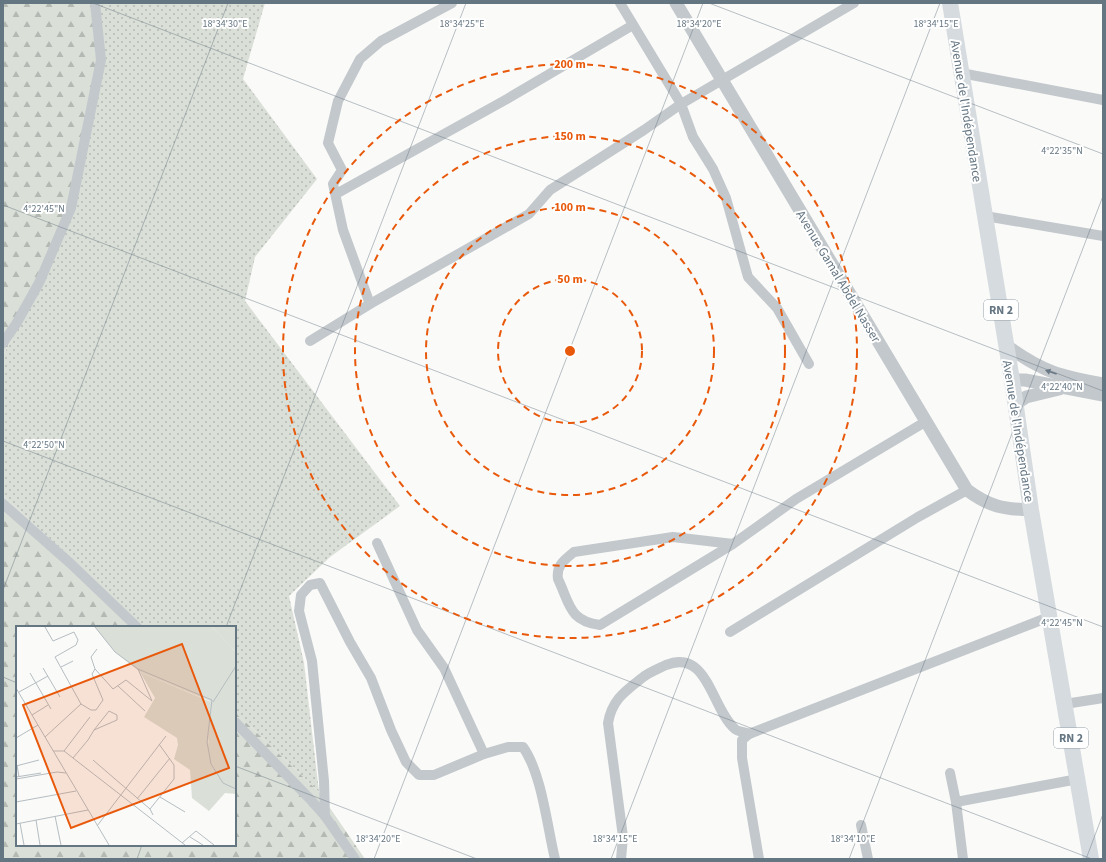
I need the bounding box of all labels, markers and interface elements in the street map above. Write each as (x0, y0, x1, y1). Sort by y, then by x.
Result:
text: 18°34'30"E (202, 17, 248, 31)
text: 18°34'25"E (439, 17, 485, 31)
text: 18°34'20"E (676, 17, 722, 31)
text: 18°34'15"E (913, 17, 959, 31)
street label: Avenue de l'Indépendance (946, 39, 986, 183)
text: 200 m (554, 56, 586, 73)
text: 150 m (554, 128, 586, 145)
text: 4°22'35"N (1041, 144, 1083, 158)
text: 100 m (554, 199, 586, 216)
text: 4°22'45"N (23, 202, 65, 216)
street label: Avenue Gamal Abdel Nasser (792, 207, 885, 346)
text: 50 m (557, 271, 583, 288)
road number: RN 2 (984, 300, 1018, 320)
centre of rings (563, 344, 577, 358)
street label: Avenue de l'Indépendance (998, 359, 1038, 503)
one-way arrow (1045, 369, 1057, 375)
text: 4°22'40"N (1041, 380, 1083, 394)
text: 4°22'50"N (23, 438, 65, 452)
text: 4°22'45"N (1041, 616, 1083, 630)
inset map (16, 626, 236, 846)
road number: RN 2 (1054, 728, 1088, 748)
text: 18°34'20"E (355, 832, 401, 846)
text: 18°34'15"E (592, 832, 638, 846)
text: 18°34'10"E (830, 832, 876, 846)

